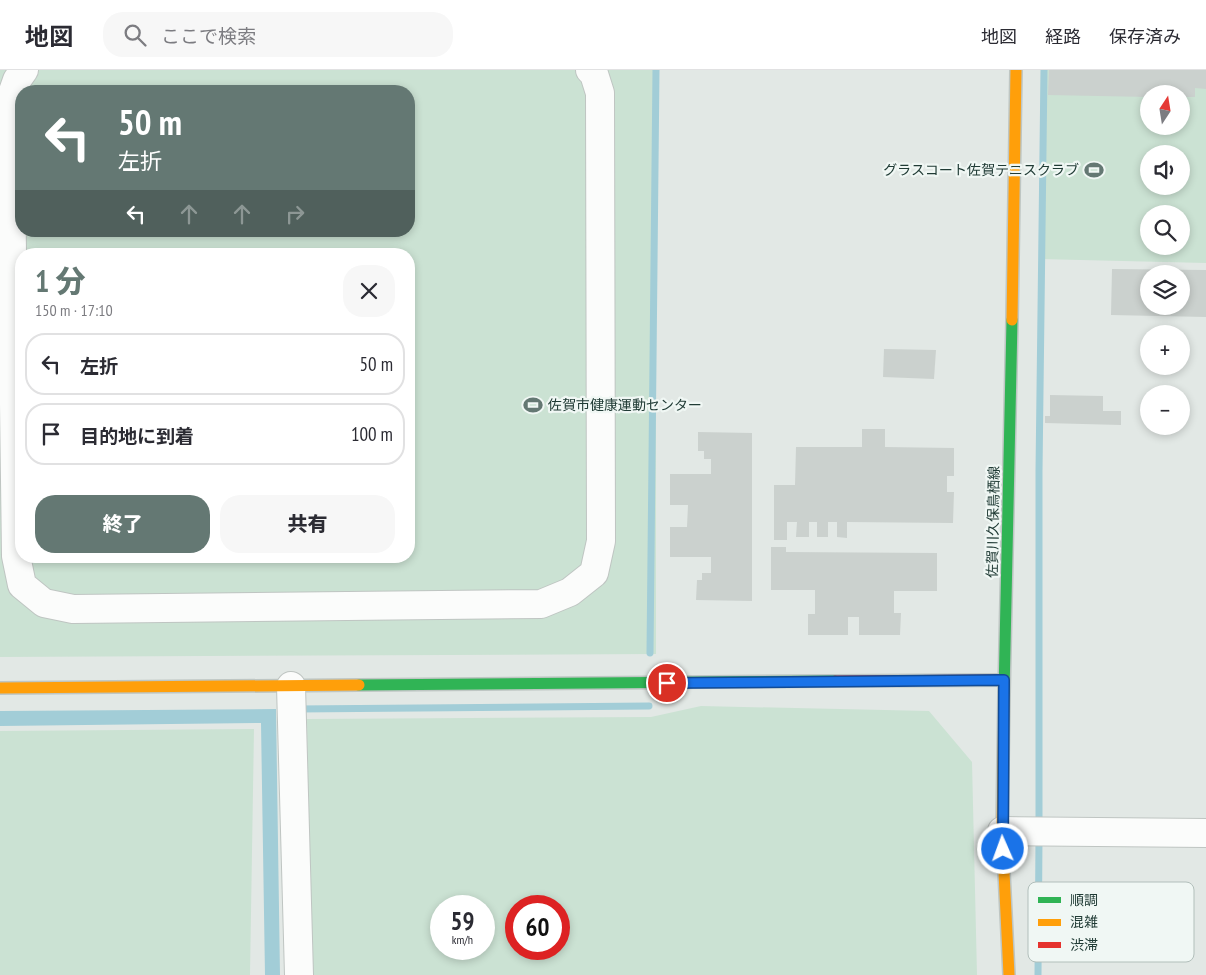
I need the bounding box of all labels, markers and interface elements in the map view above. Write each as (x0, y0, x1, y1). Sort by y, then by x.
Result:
search box (103, 12, 453, 57)
text: 地図 (25, 21, 73, 52)
icon: search (121, 21, 149, 49)
text: ここで検索 (161, 24, 256, 48)
text: 地図 (981, 25, 1017, 48)
text: 経路 (1045, 25, 1081, 48)
text: 保存済み (1109, 25, 1181, 48)
north arrow (1140, 85, 1190, 135)
map controls (1140, 85, 1190, 435)
text: 50 m (118, 99, 182, 145)
icon: left (35, 105, 100, 170)
button: sound (1140, 145, 1190, 195)
text: 左折 (118, 147, 162, 175)
sports icon: グラスコート佐賀テニスクラブ (1083, 159, 1105, 181)
place label: グラスコート佐賀テニスクラブ (883, 161, 1079, 179)
icon: left (122, 200, 150, 228)
icon: ahead (175, 200, 203, 228)
icon: ahead (228, 200, 256, 228)
icon: right (281, 200, 309, 228)
button: search (1140, 205, 1190, 255)
text: 1 分 (35, 261, 86, 300)
button: close (343, 265, 395, 317)
button: layers (1140, 265, 1190, 315)
text: 150 m · 17:10 (35, 300, 113, 320)
button: + (1140, 325, 1190, 375)
icon: left (37, 350, 65, 378)
text: 50 m (360, 352, 393, 376)
text: 左折 (80, 354, 118, 378)
button: − (1140, 385, 1190, 435)
sports icon: 佐賀市健康運動センター (522, 394, 544, 416)
place label: 佐賀市健康運動センター (548, 396, 702, 414)
icon: arrive (37, 420, 65, 448)
text: 100 m (351, 422, 393, 446)
text: 目的地に到着 (80, 424, 194, 448)
street label: 佐賀川久保鳥栖線 (983, 466, 1003, 578)
button: 終了 (35, 495, 210, 553)
button: 共有 (220, 495, 395, 553)
pin (646, 662, 688, 704)
icon: arrive (653, 669, 681, 697)
position arrow (976, 822, 1028, 874)
legend (1028, 882, 1194, 962)
text: 順調 (1070, 891, 1098, 909)
speed limit sign: 60 (505, 895, 570, 960)
text: 59 (451, 905, 474, 937)
text: 混雑 (1070, 913, 1098, 931)
text: km/h (452, 932, 473, 947)
text: 渋滞 (1070, 936, 1098, 954)

